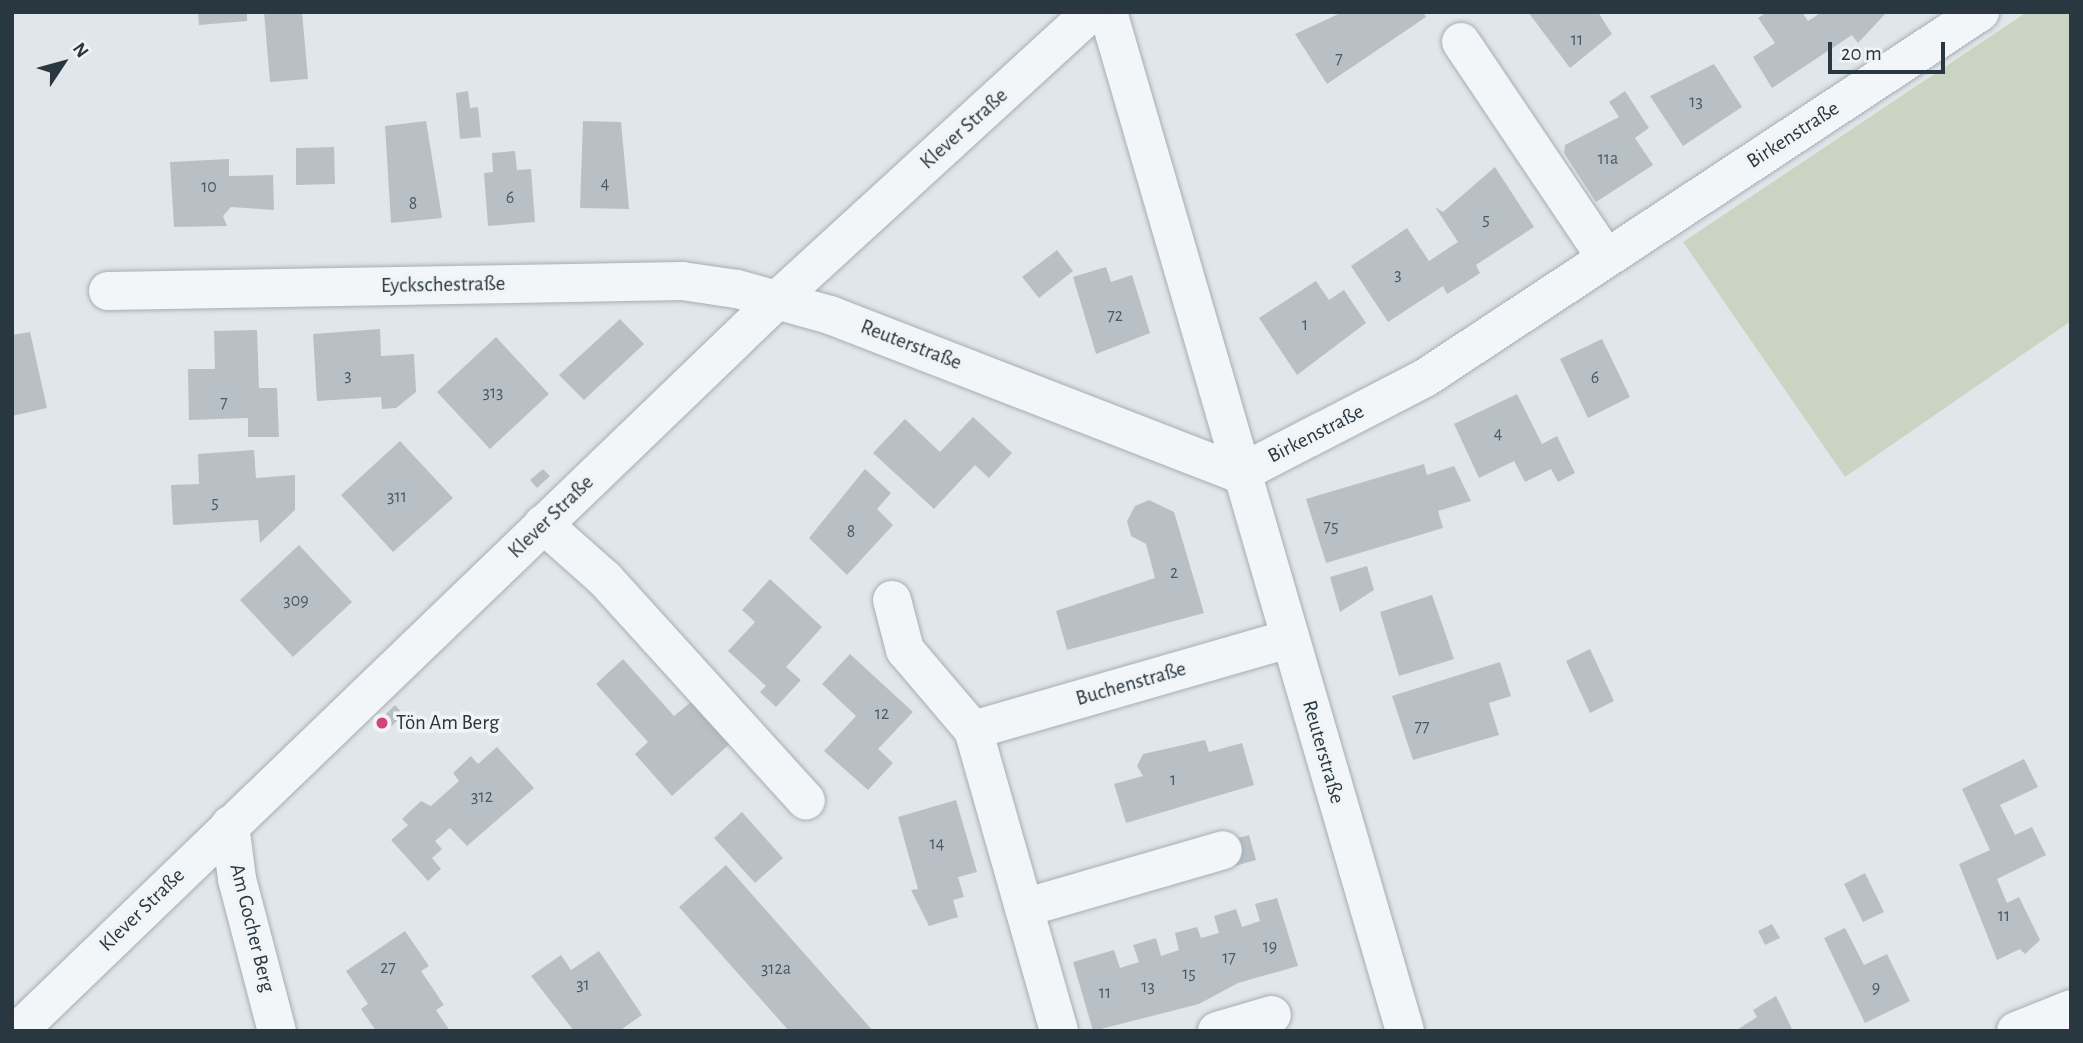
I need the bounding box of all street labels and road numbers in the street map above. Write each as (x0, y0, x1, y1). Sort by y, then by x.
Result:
street label: Klever Straße (915, 83, 1013, 175)
street label: Birkenstraße (1742, 96, 1844, 174)
street label: Eyckschestraße (381, 271, 505, 299)
street label: Reuterstraße (857, 314, 965, 376)
street label: Birkenstraße (1264, 399, 1368, 469)
street label: Klever Straße (503, 470, 599, 564)
street label: Buchenstraße (1073, 656, 1189, 712)
street label: Reuterstraße (1296, 697, 1350, 807)
street label: Am Gocher Berg (224, 861, 280, 995)
street label: Klever Straße (94, 863, 190, 957)

